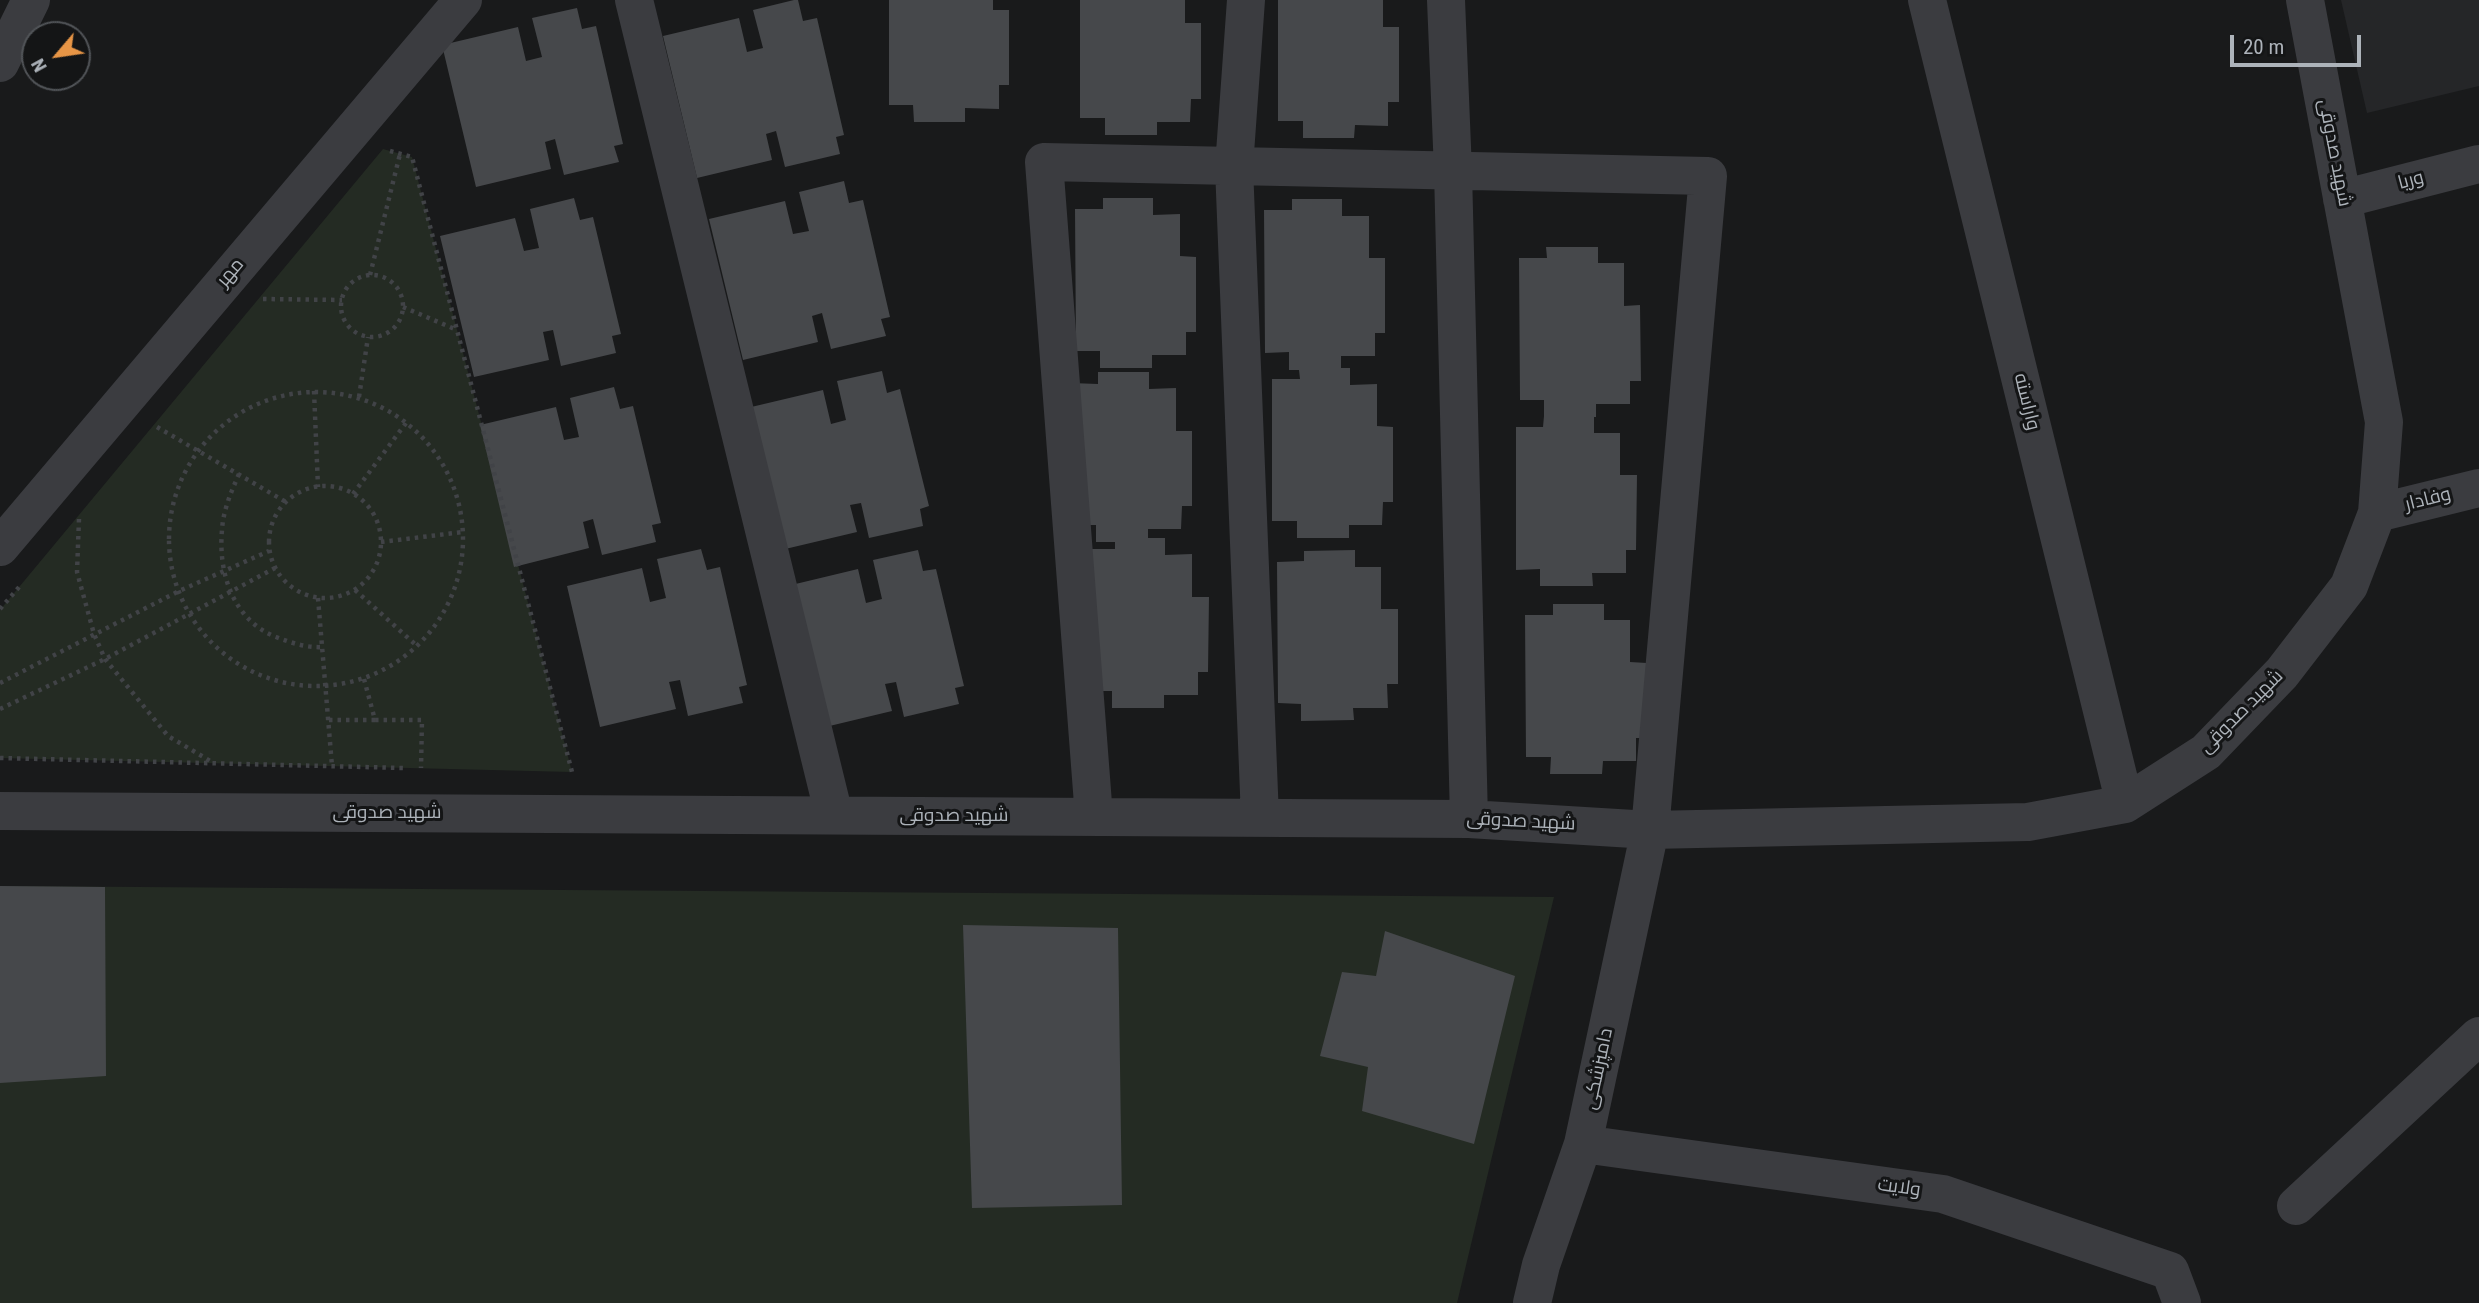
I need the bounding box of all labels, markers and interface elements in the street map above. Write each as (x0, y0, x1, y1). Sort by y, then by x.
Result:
north arrow (21, 21, 91, 91)
scale bar (2234, 21, 2365, 65)
text: 20 m (2243, 35, 2284, 59)
text: N (26, 55, 52, 76)
street label: شهید صدوقی (2312, 97, 2356, 209)
street label: وریا (2395, 167, 2427, 195)
street label: مهر (212, 254, 250, 292)
street label: واراسته (2008, 371, 2044, 433)
street label: وفادار (2403, 483, 2453, 517)
street label: شهید صدوقی (2195, 665, 2289, 759)
street label: شهید صدوقی (332, 802, 442, 824)
street label: شهید صدوقی (899, 805, 1009, 827)
street label: شهید صدوقی (1466, 808, 1576, 836)
street label: دامپزشکی (1579, 1026, 1619, 1112)
street label: ولایت (1876, 1174, 1922, 1202)

